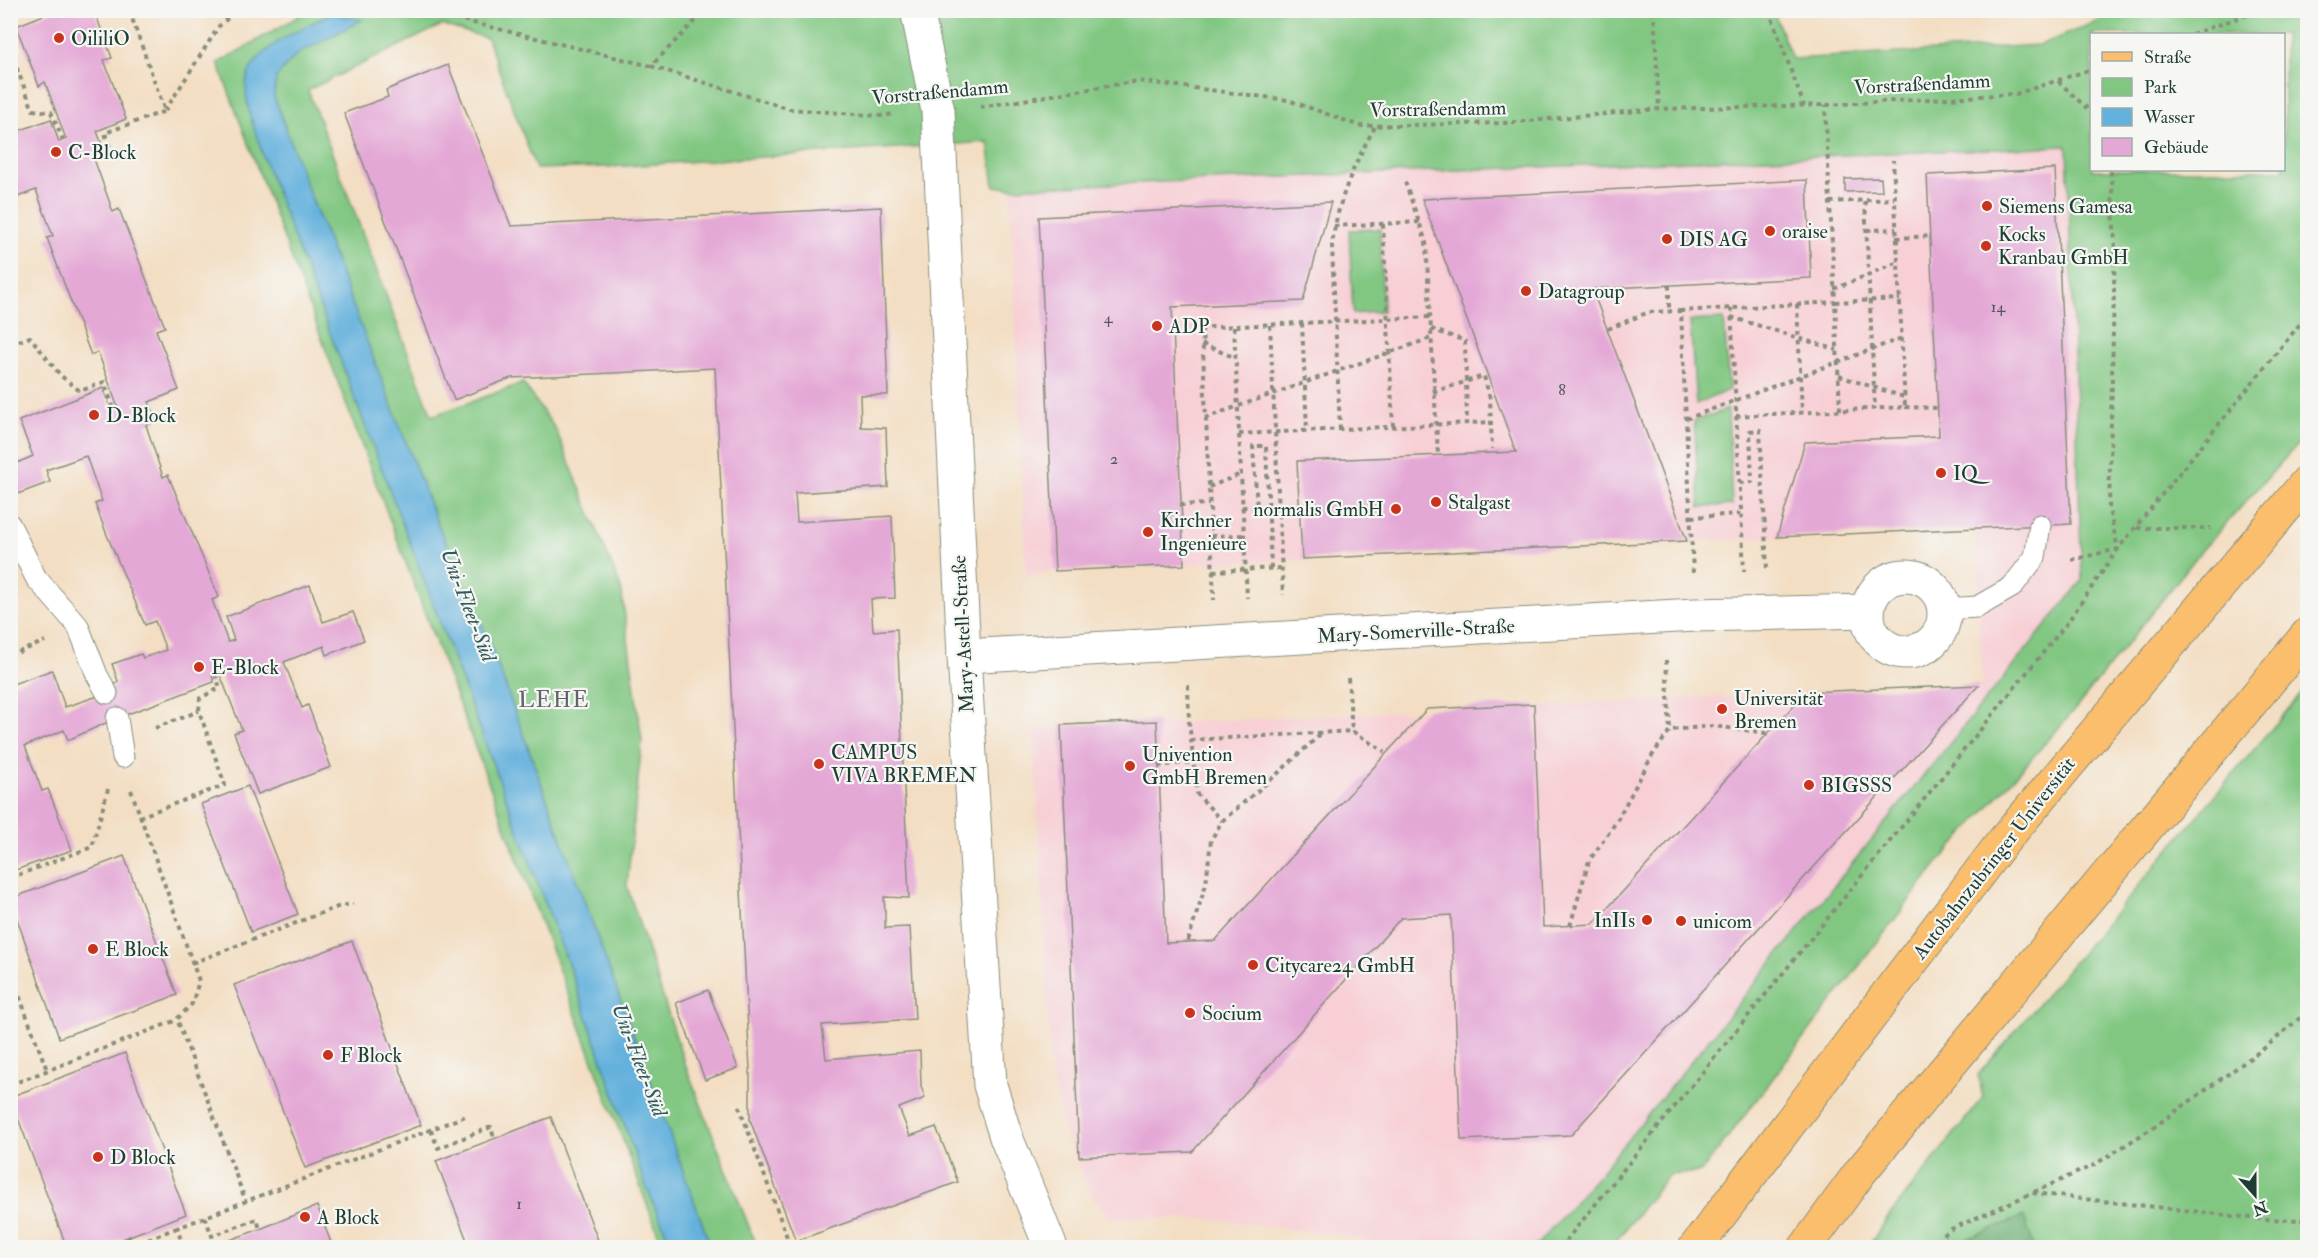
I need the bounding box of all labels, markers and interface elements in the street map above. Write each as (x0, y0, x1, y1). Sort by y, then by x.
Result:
place label: OililiO (71, 26, 130, 51)
marker: OililiO (52, 31, 66, 45)
legend (2090, 33, 2285, 171)
text: Straße (2144, 46, 2192, 69)
street label: Vorstraßendamm (1853, 68, 1992, 100)
street label: Vorstraßendamm (871, 74, 1010, 110)
text: Park (2144, 76, 2177, 99)
street label: Vorstraßendamm (1369, 95, 1507, 123)
text: Wasser (2143, 106, 2195, 129)
text: Gebäude (2144, 136, 2209, 159)
place label: C-Block (68, 140, 137, 165)
marker: C-Block (49, 145, 63, 159)
place label: Siemens Gamesa (1999, 194, 2134, 219)
marker: Siemens Gamesa (1980, 199, 1994, 213)
place label: oraise (1782, 219, 1828, 244)
place label: Kocks Kranbau GmbH (1998, 222, 2129, 270)
marker: oraise (1763, 224, 1777, 238)
place label: DIS AG (1679, 227, 1748, 252)
marker: DIS AG (1660, 232, 1674, 246)
marker: Kocks Kranbau GmbH (1979, 239, 1993, 253)
place label: Datagroup (1538, 279, 1625, 305)
marker: Datagroup (1519, 284, 1533, 298)
house number: 14 (1991, 297, 2007, 317)
house number: 4 (1104, 308, 1114, 328)
place label: ADP (1168, 314, 1210, 339)
marker: ADP (1150, 319, 1164, 333)
house number: 8 (1558, 380, 1566, 400)
place label: D-Block (106, 403, 176, 428)
marker: D-Block (87, 408, 101, 422)
house number: 2 (1110, 449, 1118, 469)
place label: IQ (1953, 461, 1991, 486)
marker: IQ (1934, 466, 1948, 480)
place label: Stalgast (1448, 490, 1511, 515)
marker: Stalgast (1429, 495, 1443, 509)
place label: normalis GmbH (1253, 497, 1384, 522)
marker: normalis GmbH (1389, 502, 1403, 516)
place label: Kirchner Ingenieure (1160, 508, 1247, 556)
marker: Kirchner Ingenieure (1141, 525, 1155, 539)
water label: Uni-Fleet-Süd (434, 544, 502, 667)
street label: Mary-Astell-Straße (946, 555, 980, 713)
street label: Mary-Somerville-Straße (1317, 613, 1515, 649)
place label: E-Block (211, 655, 280, 680)
marker: E-Block (192, 660, 206, 674)
district label: LEHE (518, 686, 590, 714)
place label: Universität Bremen (1734, 686, 1824, 734)
marker: Universität Bremen (1715, 702, 1729, 716)
place label: CAMPUS VIVA BREMEN (831, 740, 977, 788)
place label: Univention GmbH Bremen (1142, 742, 1267, 790)
street label: Autobahnzubringer Universität (1907, 751, 2081, 965)
marker: CAMPUS VIVA BREMEN (812, 757, 826, 771)
marker: Univention GmbH Bremen (1123, 759, 1137, 773)
place label: BIGSSS (1821, 773, 1892, 798)
marker: BIGSSS (1802, 778, 1816, 792)
place label: InIIs (1594, 908, 1635, 933)
place label: unicom (1693, 909, 1753, 934)
marker: InIIs (1640, 913, 1654, 927)
marker: unicom (1674, 914, 1688, 928)
place label: E Block (105, 937, 169, 962)
marker: E Block (86, 942, 100, 956)
place label: Citycare24 GmbH (1265, 953, 1415, 978)
marker: Citycare24 GmbH (1246, 958, 1260, 972)
water label: Uni-Fleet-Süd (605, 999, 673, 1122)
place label: Socium (1202, 1001, 1262, 1026)
marker: Socium (1183, 1006, 1197, 1020)
place label: F Block (340, 1043, 403, 1068)
marker: F Block (321, 1048, 335, 1062)
place label: D Block (110, 1145, 176, 1170)
marker: D Block (91, 1150, 105, 1164)
north arrow (2225, 1165, 2285, 1225)
house number: 1 (516, 1194, 522, 1214)
text: N (2249, 1196, 2271, 1220)
place label: A Block (316, 1205, 380, 1230)
marker: A Block (298, 1210, 312, 1224)

